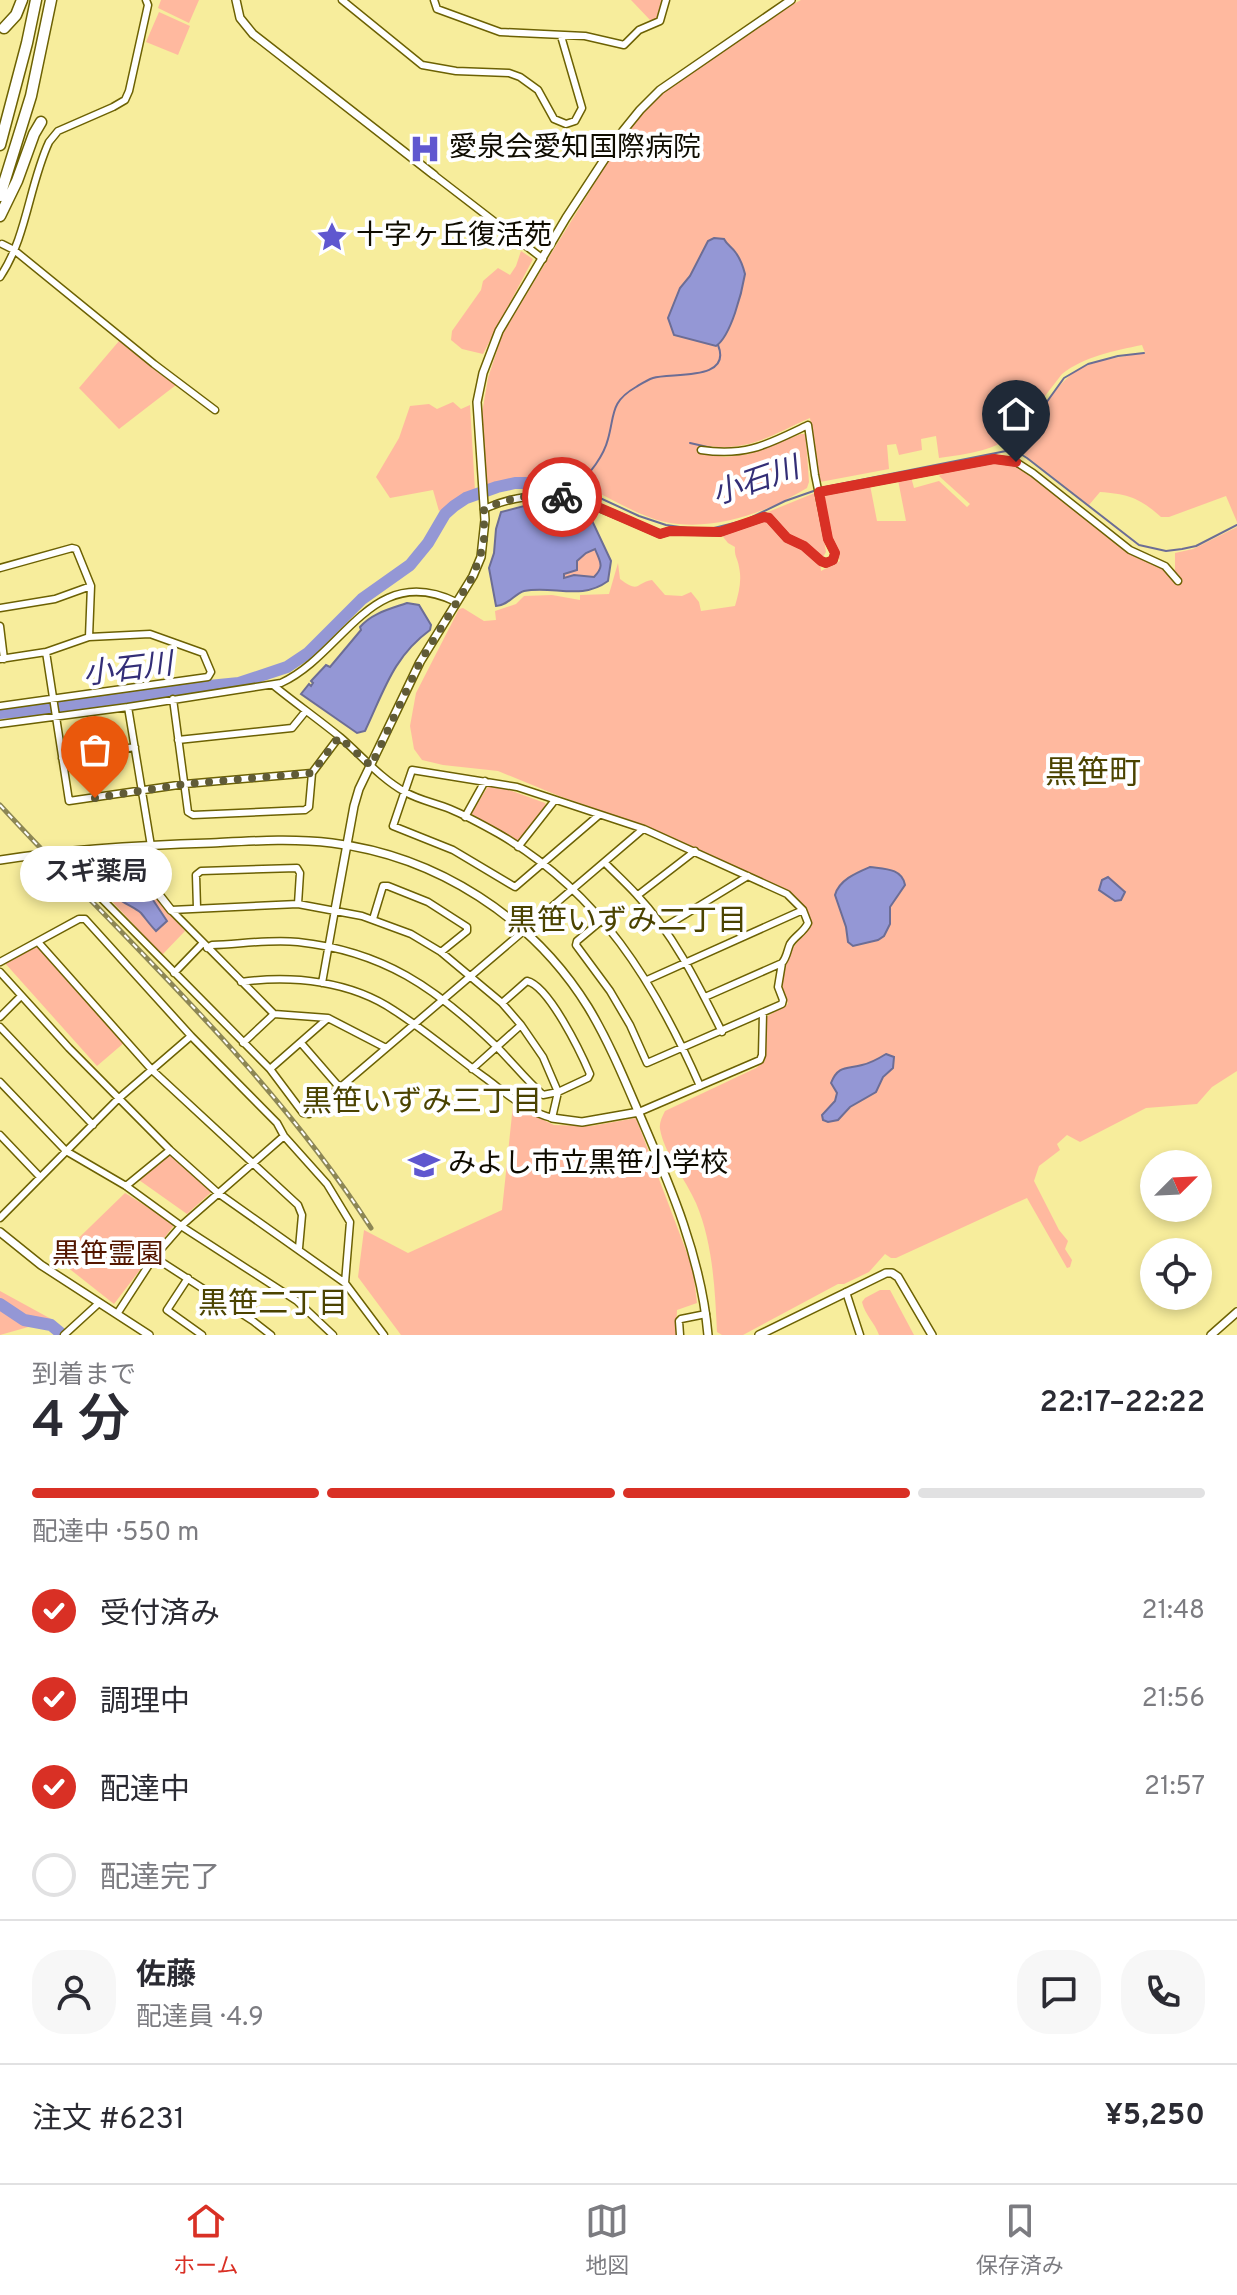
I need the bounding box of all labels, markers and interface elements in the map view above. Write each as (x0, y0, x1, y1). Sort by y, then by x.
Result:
place label: 愛泉会愛知国際病院 (449, 131, 701, 167)
hospital icon: 愛泉会愛知国際病院 (408, 132, 442, 166)
place label: 十字ヶ丘復活苑 (356, 219, 552, 255)
place icon: 十字ヶ丘復活苑 (315, 220, 349, 254)
pin (982, 380, 1050, 462)
icon: home (994, 392, 1038, 436)
water label: 小石川 (707, 450, 807, 515)
courier (522, 457, 602, 537)
icon: bike (540, 475, 584, 519)
water label: 小石川 (81, 647, 178, 695)
pin (61, 716, 129, 798)
icon: bag (73, 728, 117, 772)
district label: 黒笹町 (1045, 755, 1141, 795)
callout: スギ薬局 (19, 846, 171, 902)
text: スギ薬局 (44, 857, 148, 890)
district label: 黒笹いずみ二丁目 (507, 904, 747, 941)
district label: 黒笹いずみ三丁目 (302, 1085, 542, 1122)
place label: みよし市立黒笹小学校 (448, 1147, 728, 1183)
school or university icon: みよし市立黒笹小学校 (407, 1148, 441, 1182)
north arrow (1140, 1150, 1212, 1222)
map controls (1140, 1150, 1212, 1310)
park label: 黒笹霊園 (52, 1238, 164, 1274)
button: locate (1140, 1238, 1212, 1310)
district label: 黒笹二丁目 (198, 1287, 348, 1324)
text: 到着まで (32, 1360, 136, 1393)
text: 22:17–22:22 (1040, 1385, 1205, 1422)
text: 4 分 (32, 1390, 130, 1456)
text: 配達中 · 550 m (32, 1517, 199, 1550)
icon: check (32, 1589, 76, 1633)
text: 21:48 (1142, 1595, 1205, 1628)
text: 受付済み (100, 1597, 220, 1634)
icon: check (32, 1677, 76, 1721)
text: 21:56 (1142, 1683, 1205, 1716)
text: 調理中 (100, 1685, 190, 1722)
icon: check (32, 1765, 76, 1809)
text: 21:57 (1144, 1771, 1205, 1804)
text: 配達中 (100, 1773, 190, 1810)
text: 配達完了 (100, 1861, 220, 1898)
button: person (32, 1950, 116, 2034)
button: chat (1017, 1950, 1101, 2034)
button: phone (1121, 1950, 1205, 2034)
text: 佐藤 (136, 1958, 196, 1995)
text: 配達員 · 4.9 (136, 2002, 264, 2035)
text: ¥5,250 (1105, 2098, 1205, 2135)
text: 注文 #6231 (32, 2102, 185, 2139)
tab: ホーム (173, 2199, 239, 2281)
tab: 地図 (585, 2199, 629, 2281)
tab: 保存済み (976, 2199, 1064, 2281)

